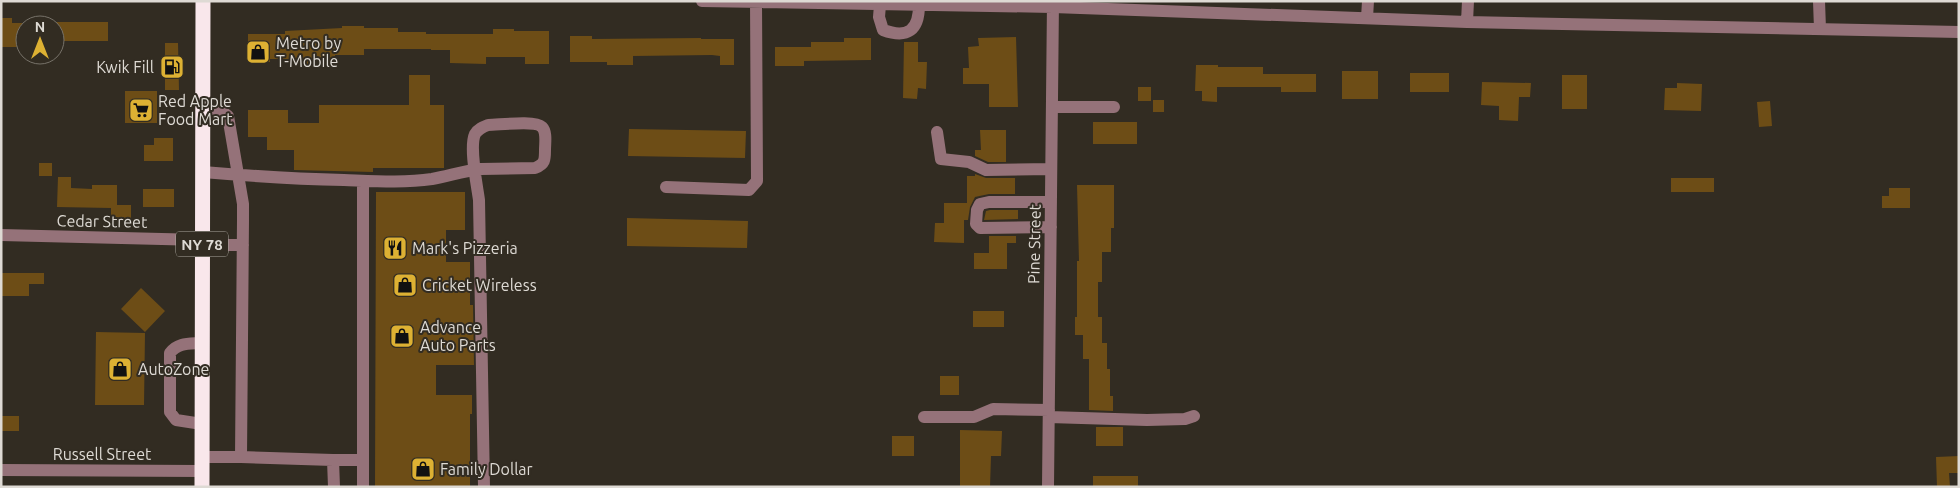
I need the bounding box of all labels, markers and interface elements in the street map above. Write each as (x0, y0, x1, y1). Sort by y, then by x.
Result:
north arrow (15, 15, 65, 65)
text: N (35, 19, 45, 35)
place label: Metro by T-Mobile (276, 34, 341, 70)
shop icon: Metro by T-Mobile (245, 39, 271, 65)
fuel station icon: Kwik Fill (159, 54, 185, 80)
place label: Kwik Fill (96, 58, 154, 76)
place label: Red Apple Food Mart (158, 92, 233, 128)
supermarket icon: Red Apple Food Mart (128, 97, 154, 123)
street label: Pine Street (1024, 203, 1044, 284)
street label: Cedar Street (57, 211, 148, 231)
road number: NY 78 (176, 232, 228, 256)
restaurant icon: Mark's Pizzeria (382, 235, 408, 261)
place label: Mark's Pizzeria (412, 239, 518, 257)
shop icon: Cricket Wireless (392, 272, 418, 298)
place label: Cricket Wireless (422, 276, 537, 294)
place label: Advance Auto Parts (420, 318, 496, 354)
shop icon: Advance Auto Parts (389, 323, 415, 349)
shop icon: AutoZone (107, 356, 133, 382)
place label: AutoZone (138, 360, 209, 378)
street label: Russell Street (53, 445, 152, 463)
shop icon: Family Dollar (410, 456, 436, 482)
place label: Family Dollar (440, 460, 533, 478)

